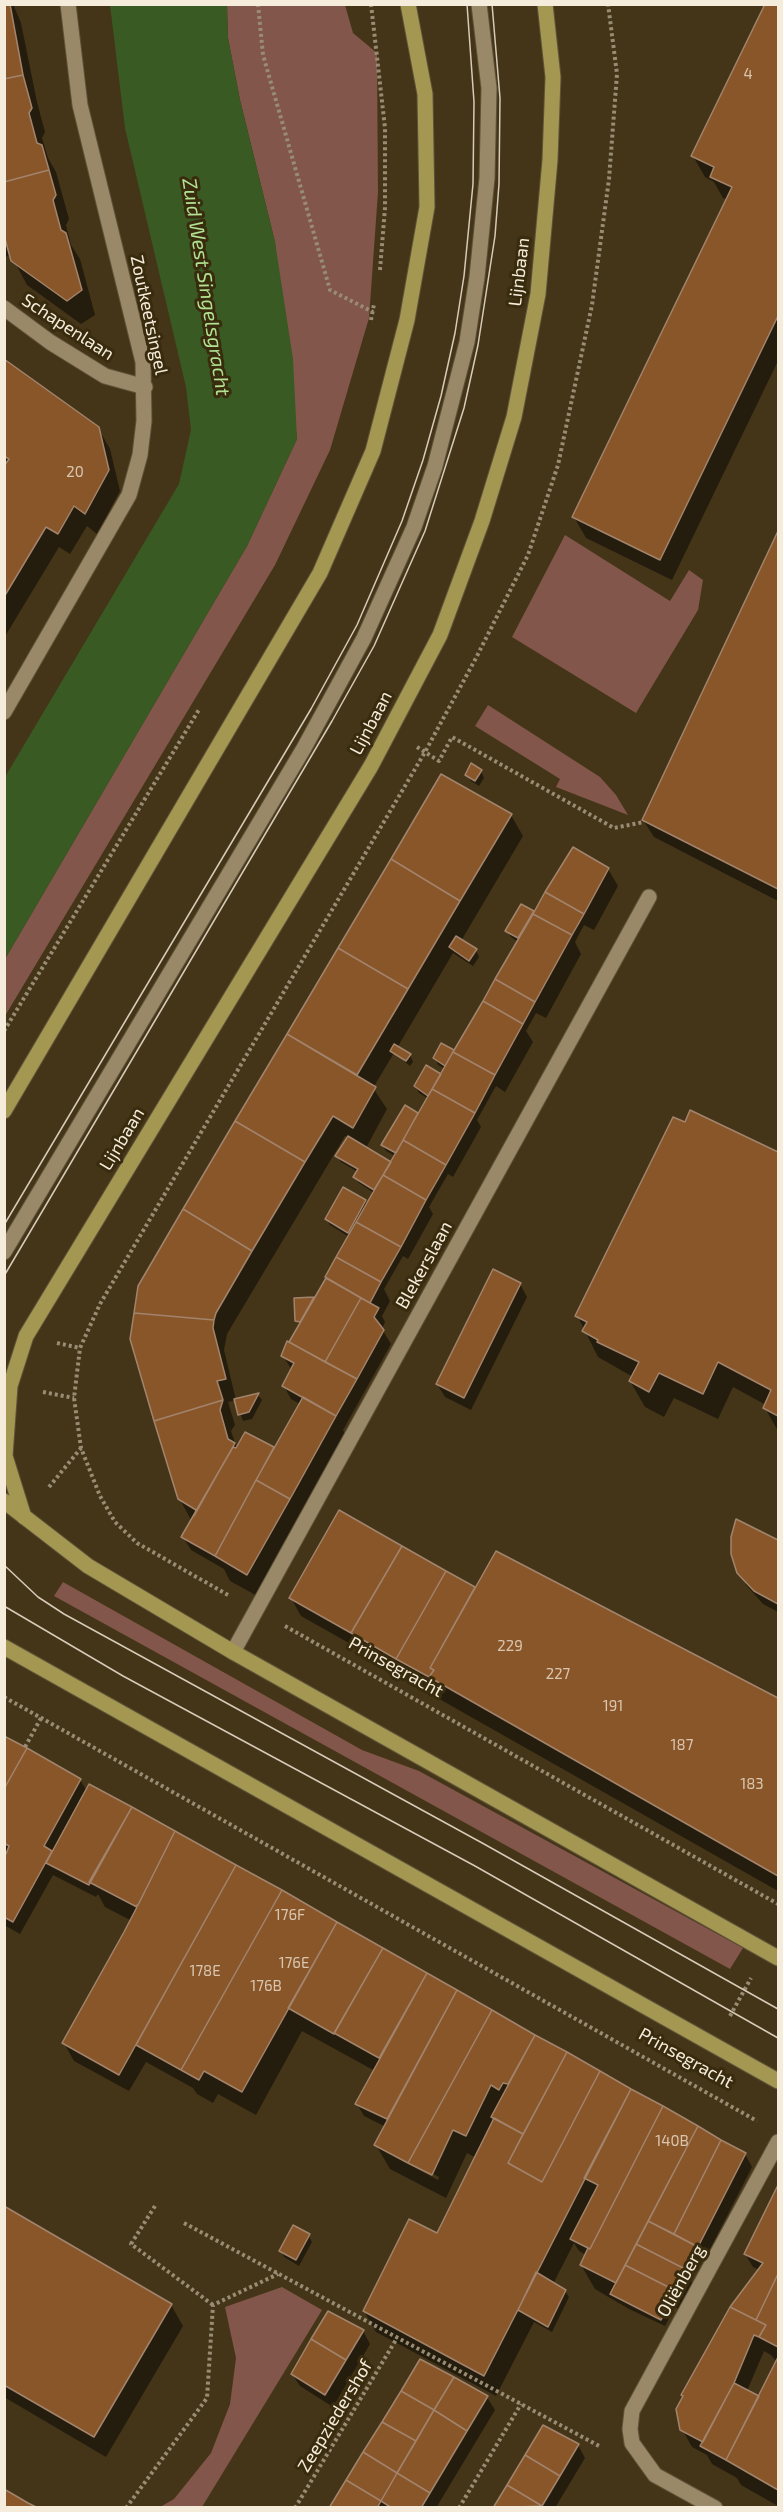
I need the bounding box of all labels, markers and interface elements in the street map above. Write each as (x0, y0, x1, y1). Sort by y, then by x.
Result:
house number: 4 (743, 65, 753, 83)
water label: Zuid West Singelsgracht (177, 176, 235, 398)
street label: Lijnbaan (504, 236, 534, 308)
street label: Zoutkeetsingel (126, 253, 172, 377)
street label: Schapenlaan (18, 289, 118, 365)
house number: 20 (66, 463, 84, 481)
street label: Lijnbaan (345, 687, 397, 759)
street label: Lijnbaan (95, 1104, 149, 1174)
street label: Blekerslaan (391, 1217, 457, 1313)
street label: Prinsegracht (345, 1632, 447, 1702)
house number: 229 (497, 1637, 523, 1655)
house number: 227 (546, 1665, 570, 1683)
house number: 191 (603, 1697, 623, 1715)
house number: 187 (671, 1736, 693, 1754)
house number: 183 (740, 1775, 764, 1793)
house number: 176F (275, 1906, 305, 1924)
house number: 176E (279, 1954, 309, 1972)
house number: 178E (189, 1962, 221, 1980)
house number: 176B (250, 1977, 282, 1995)
street label: Prinsegracht (635, 2023, 737, 2093)
house number: 140B (655, 2132, 689, 2150)
street label: Oliënberg (652, 2241, 710, 2321)
street label: Zeepziedershof (293, 2356, 377, 2476)

